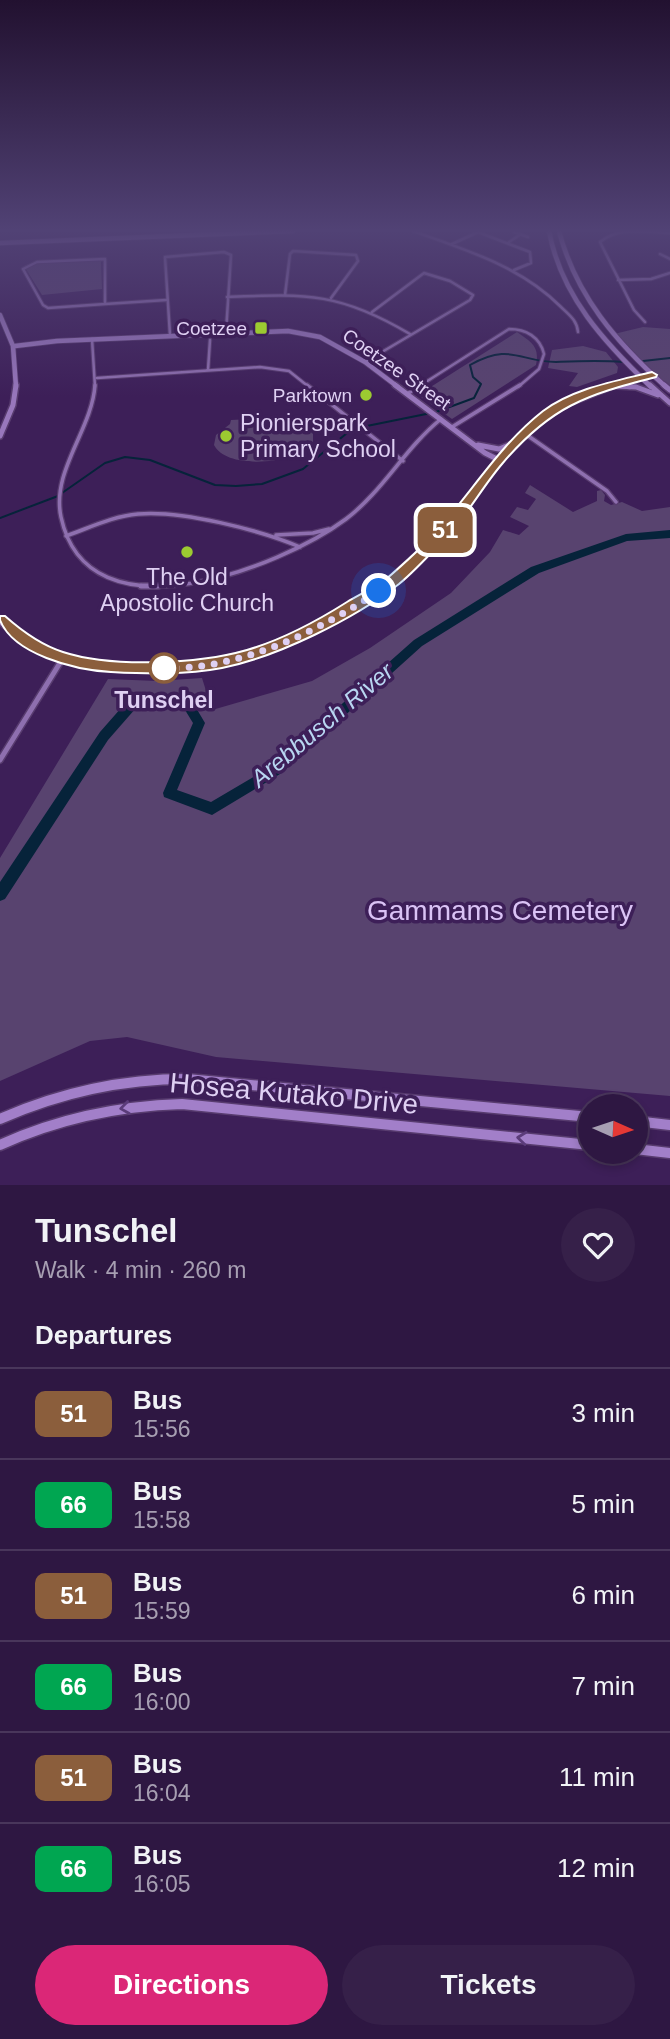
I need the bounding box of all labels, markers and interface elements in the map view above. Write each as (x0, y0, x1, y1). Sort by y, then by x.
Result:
place label: Coetzee (176, 318, 247, 339)
marker: Coetzee (253, 320, 269, 336)
street label: Coetzee Street (339, 324, 455, 415)
place label: Parktown (273, 385, 352, 406)
marker: Parktown (358, 387, 374, 403)
place label: Pionierspark Primary School (240, 410, 396, 462)
marker: Pionierspark Primary School (218, 428, 234, 444)
line badge: 51 (414, 507, 476, 553)
text: 51 (432, 516, 458, 543)
marker: The Old Apostolic Church (179, 544, 195, 560)
place label: The Old Apostolic Church (100, 564, 274, 616)
your location (361, 573, 396, 608)
marker: Tunschel (149, 653, 179, 683)
water label: Arebbusch River (244, 657, 399, 793)
place label: Tunschel (114, 687, 214, 713)
park label: Gammams Cemetery (367, 895, 633, 926)
street label: Hosea Kutako Drive (169, 1067, 419, 1120)
north arrow (578, 1094, 648, 1164)
map controls (578, 1094, 648, 1164)
one-way arrow (119, 1100, 131, 1115)
one-way arrow (516, 1131, 527, 1146)
button: heart (561, 1208, 635, 1282)
text: Tunschel (35, 1212, 177, 1249)
text: Walk · 4 min · 260 m (35, 1257, 246, 1283)
text: Departures (35, 1320, 172, 1350)
text: Bus (133, 1385, 182, 1415)
text: 3 min (571, 1398, 635, 1428)
text: 51 (60, 1400, 87, 1427)
text: 15:56 (133, 1416, 191, 1442)
text: Bus (133, 1476, 182, 1506)
text: 5 min (571, 1489, 635, 1519)
text: 66 (60, 1491, 87, 1518)
text: 15:58 (133, 1507, 191, 1533)
text: Bus (133, 1567, 182, 1597)
text: 6 min (571, 1580, 635, 1610)
text: 51 (60, 1582, 87, 1609)
text: 15:59 (133, 1598, 191, 1624)
text: Bus (133, 1658, 182, 1688)
text: 7 min (571, 1671, 635, 1701)
text: 66 (60, 1673, 87, 1700)
text: 16:00 (133, 1689, 191, 1715)
text: Bus (133, 1749, 182, 1779)
text: 11 min (559, 1762, 635, 1792)
text: 51 (60, 1764, 87, 1791)
text: 16:04 (133, 1780, 191, 1806)
text: Bus (133, 1840, 182, 1870)
text: 12 min (557, 1853, 635, 1883)
text: 66 (60, 1855, 87, 1882)
text: 16:05 (133, 1871, 191, 1897)
button: Directions (35, 1945, 328, 2025)
button: Tickets (342, 1945, 635, 2025)

